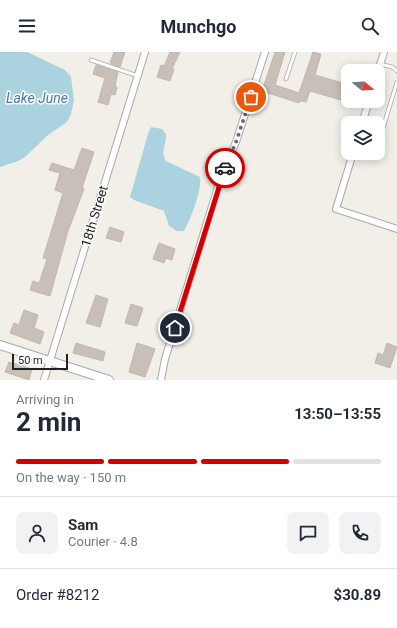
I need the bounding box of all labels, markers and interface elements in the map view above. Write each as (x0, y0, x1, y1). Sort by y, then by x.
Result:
icon: menu (16, 15, 38, 37)
icon: search (359, 15, 381, 37)
text: Munchgo (161, 16, 236, 37)
north arrow (341, 64, 385, 108)
map controls (341, 64, 385, 160)
pin (234, 80, 268, 114)
icon: bag (240, 86, 262, 108)
water label: Lake June (6, 90, 68, 106)
button: layers (341, 116, 385, 160)
courier (205, 148, 245, 188)
icon: car (214, 157, 236, 179)
street label: 18th Street (78, 184, 111, 249)
pin (158, 311, 192, 345)
icon: home (164, 317, 186, 339)
scale bar (12, 352, 68, 371)
text: 50 m (18, 354, 43, 367)
text: Arriving in (16, 392, 74, 407)
text: 13:50–13:55 (294, 405, 381, 423)
text: 2 min (16, 407, 81, 437)
text: On the way · 150 m (16, 470, 126, 485)
button: person (16, 512, 58, 554)
button: chat (287, 512, 329, 554)
button: phone (339, 512, 381, 554)
text: Sam (68, 516, 98, 534)
text: Courier · 4.8 (68, 534, 138, 549)
text: Order #8212 (16, 586, 99, 604)
text: $30.89 (334, 586, 381, 604)

